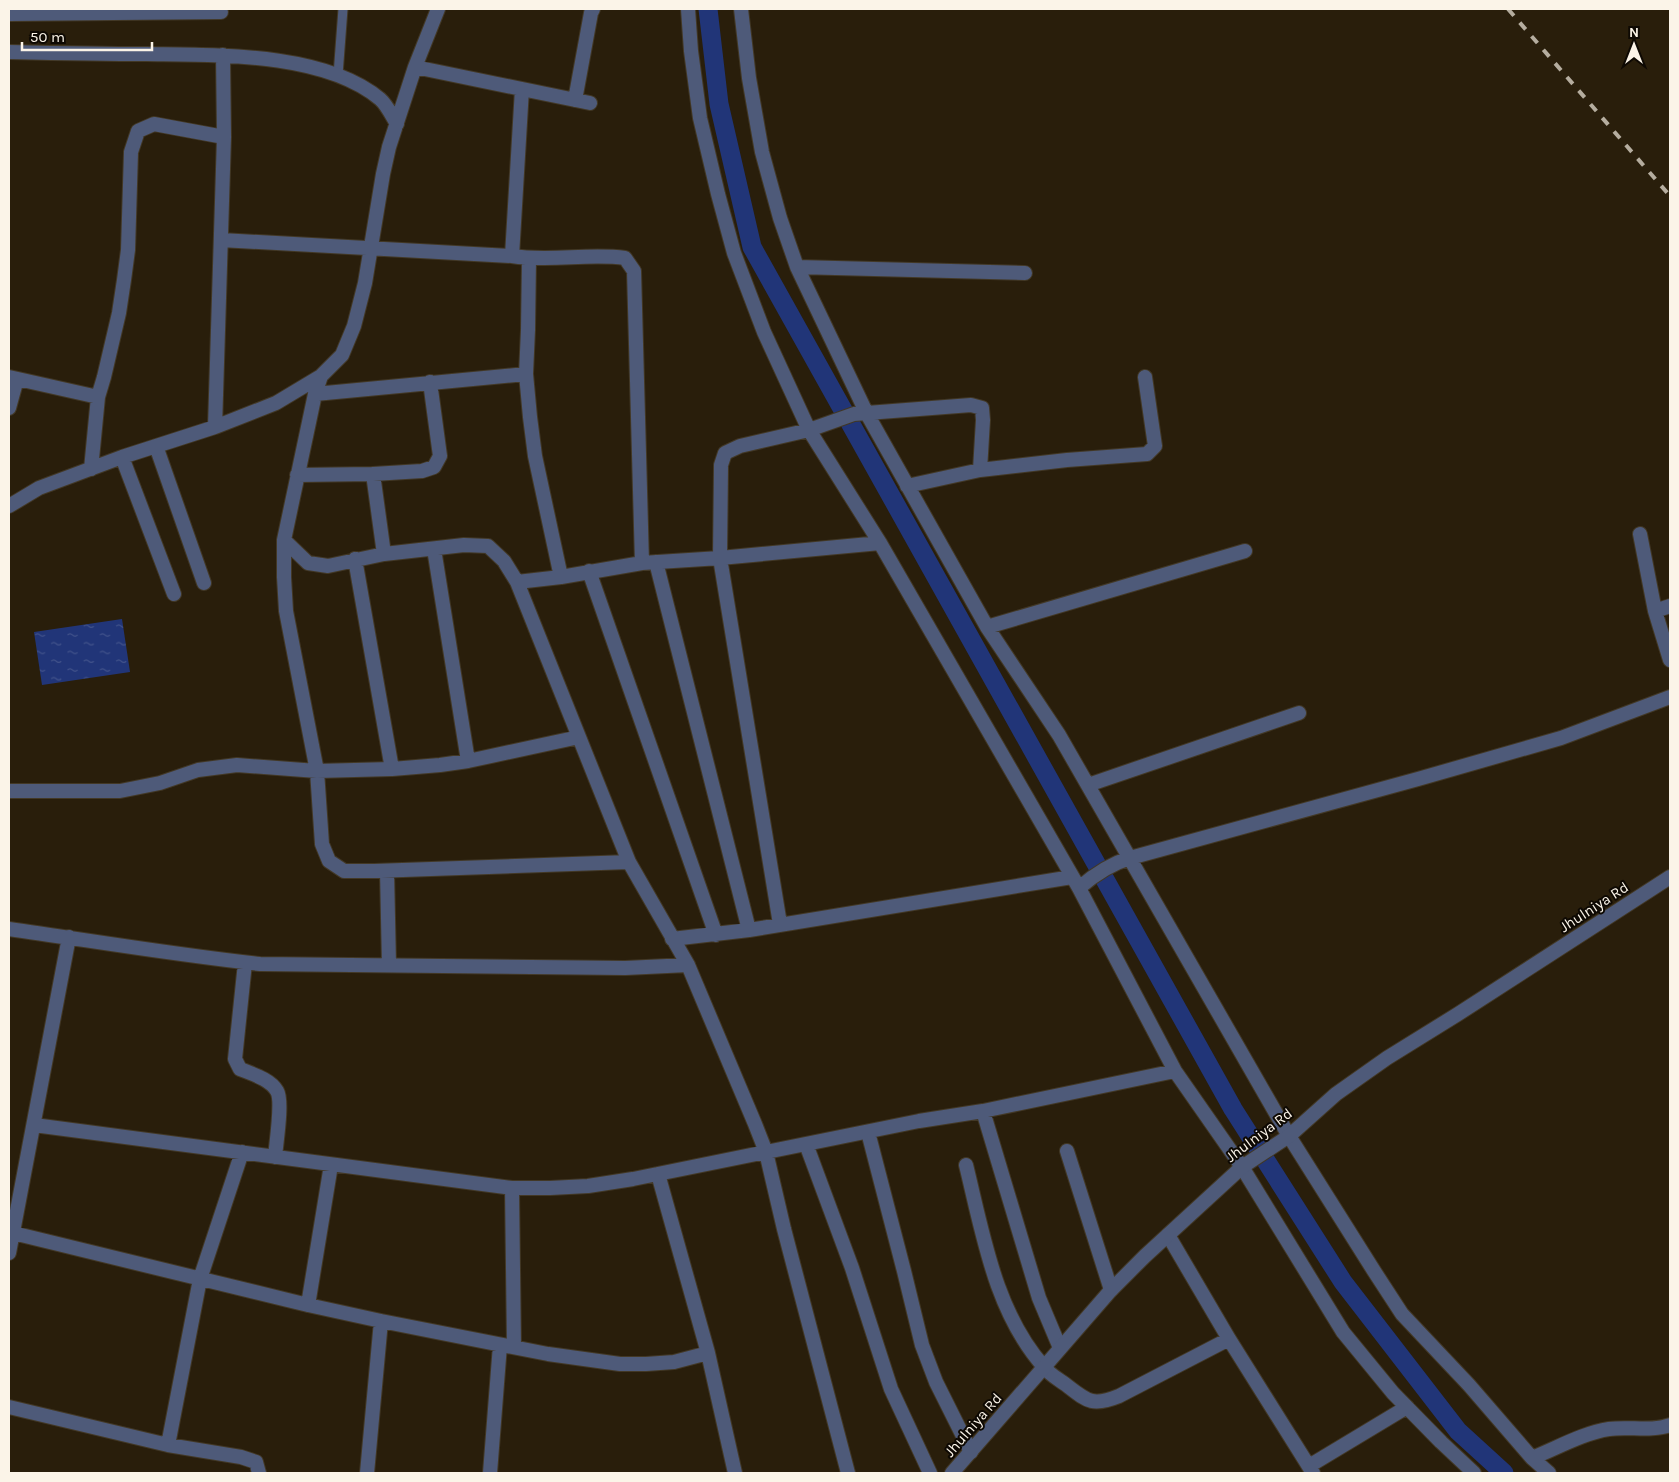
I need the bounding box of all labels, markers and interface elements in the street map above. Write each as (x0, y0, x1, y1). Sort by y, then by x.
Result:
scale bar (22, 20, 152, 52)
north arrow (1609, 20, 1659, 70)
text: N (1629, 24, 1639, 41)
text: 50 m (30, 28, 65, 46)
street label: Jhulniya Rd (1556, 878, 1632, 936)
street label: Jhulniya Rd (1222, 1104, 1296, 1166)
street label: Jhulniya Rd (940, 1389, 1006, 1461)

